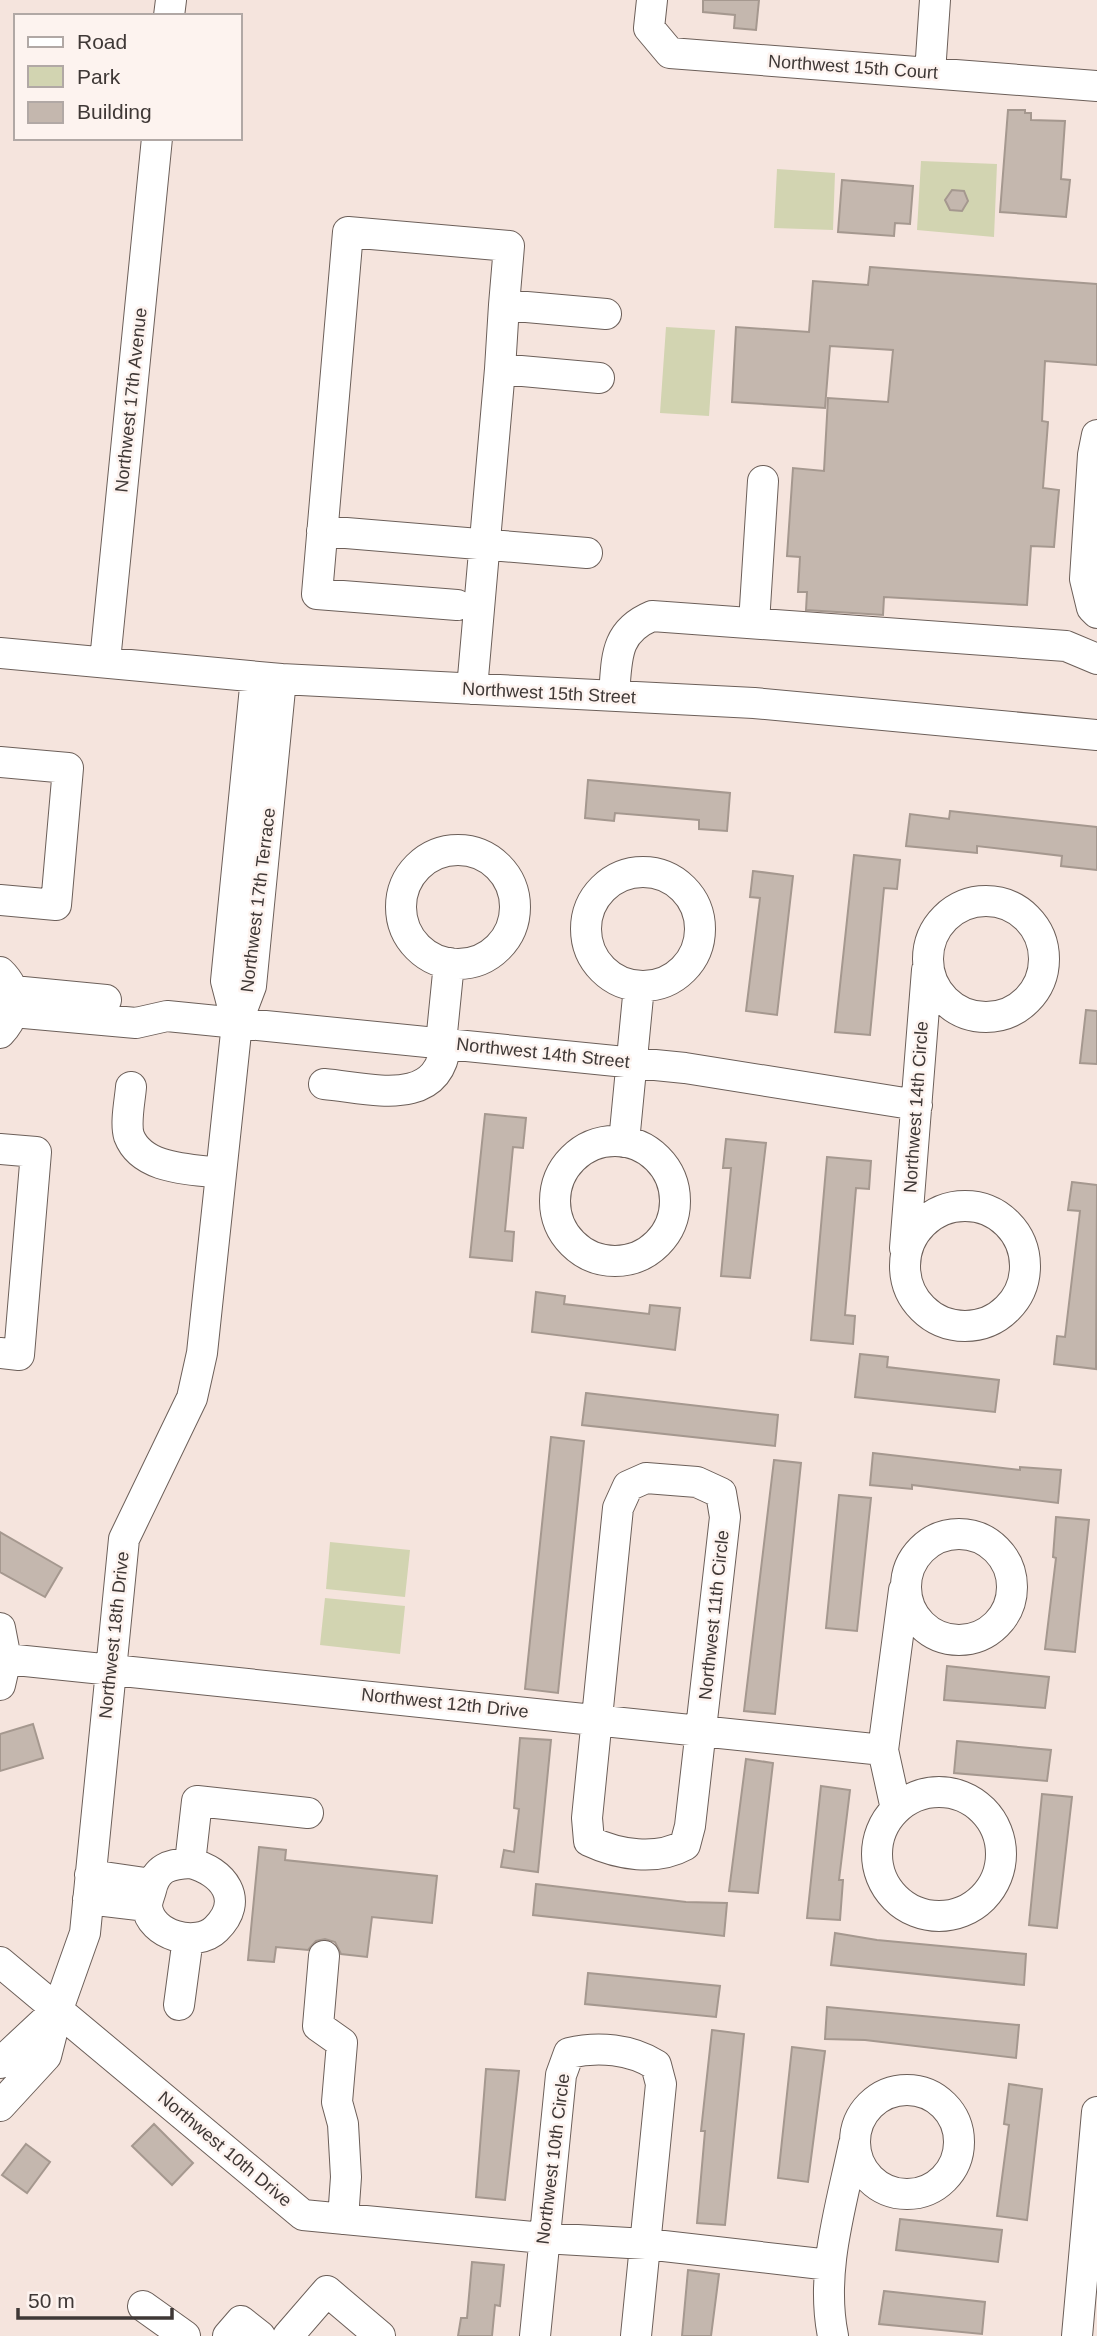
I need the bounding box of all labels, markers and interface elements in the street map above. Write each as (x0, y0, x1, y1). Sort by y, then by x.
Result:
legend (14, 14, 242, 140)
text: Road (77, 30, 127, 53)
street label: Northwest 15th Court (767, 51, 939, 83)
text: Park (77, 65, 121, 88)
text: Building (77, 100, 152, 123)
street label: Northwest 17th Avenue (111, 307, 151, 493)
street label: Northwest 15th Street (462, 678, 636, 708)
street label: Northwest 17th Terrace (237, 807, 279, 993)
street label: Northwest 14th Circle (900, 1020, 932, 1194)
street label: Northwest 14th Street (455, 1034, 631, 1072)
street label: Northwest 11th Circle (695, 1529, 733, 1701)
street label: Northwest 18th Drive (95, 1550, 133, 1720)
street label: Northwest 12th Drive (360, 1684, 530, 1722)
street label: Northwest 10th Circle (533, 2072, 573, 2246)
street label: Northwest 10th Drive (154, 2087, 296, 2211)
scale bar (18, 2276, 172, 2320)
text: 50 m (28, 2289, 75, 2312)

